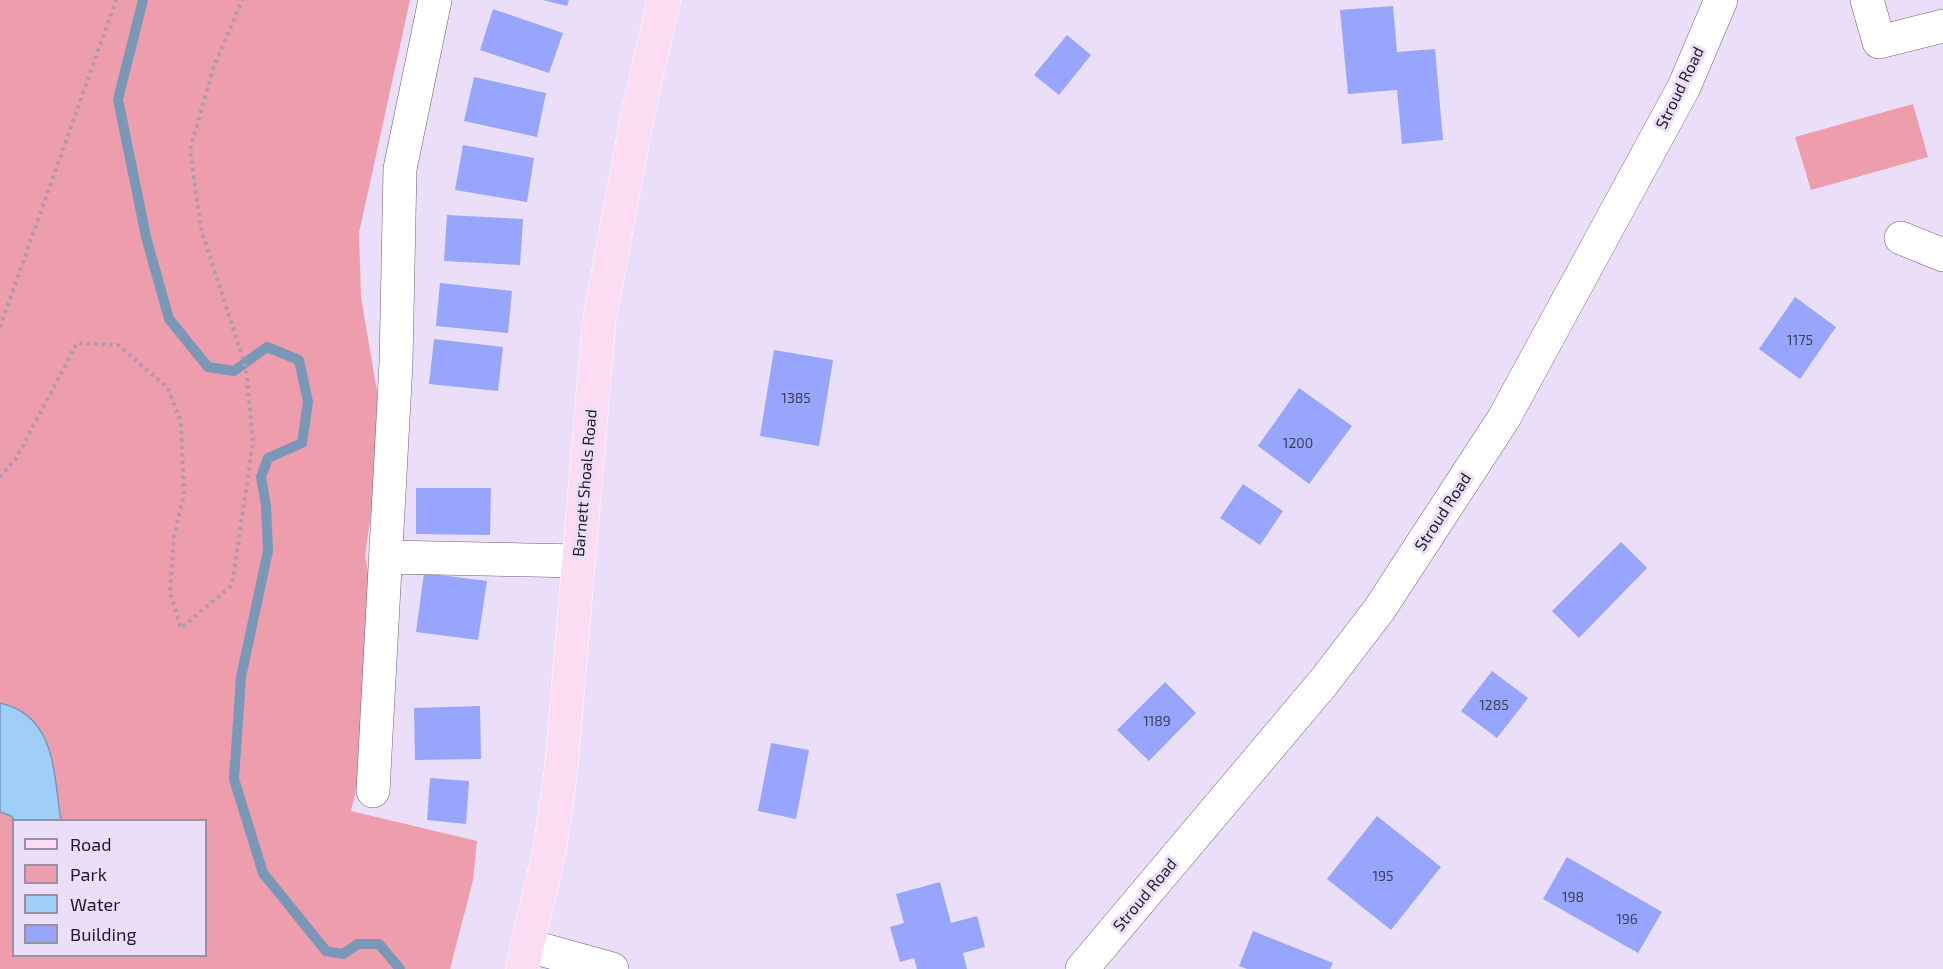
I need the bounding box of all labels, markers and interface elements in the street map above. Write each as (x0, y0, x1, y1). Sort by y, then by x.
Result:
street label: Stroud Road (1652, 44, 1708, 132)
house number: 1175 (1787, 332, 1813, 348)
house number: 1385 (781, 390, 811, 406)
street label: Barnett Shoals Road (569, 408, 601, 558)
house number: 1200 (1283, 435, 1313, 451)
street label: Stroud Road (1411, 469, 1475, 555)
house number: 1285 (1479, 697, 1509, 713)
house number: 1189 (1143, 713, 1171, 729)
legend (12, 819, 207, 957)
text: Road (70, 833, 111, 855)
street label: Stroud Road (1109, 855, 1181, 935)
text: Park (70, 863, 107, 885)
house number: 195 (1372, 868, 1394, 884)
house number: 198 (1562, 889, 1584, 905)
text: Water (70, 893, 120, 915)
house number: 196 (1616, 911, 1638, 927)
text: Building (70, 923, 137, 945)

